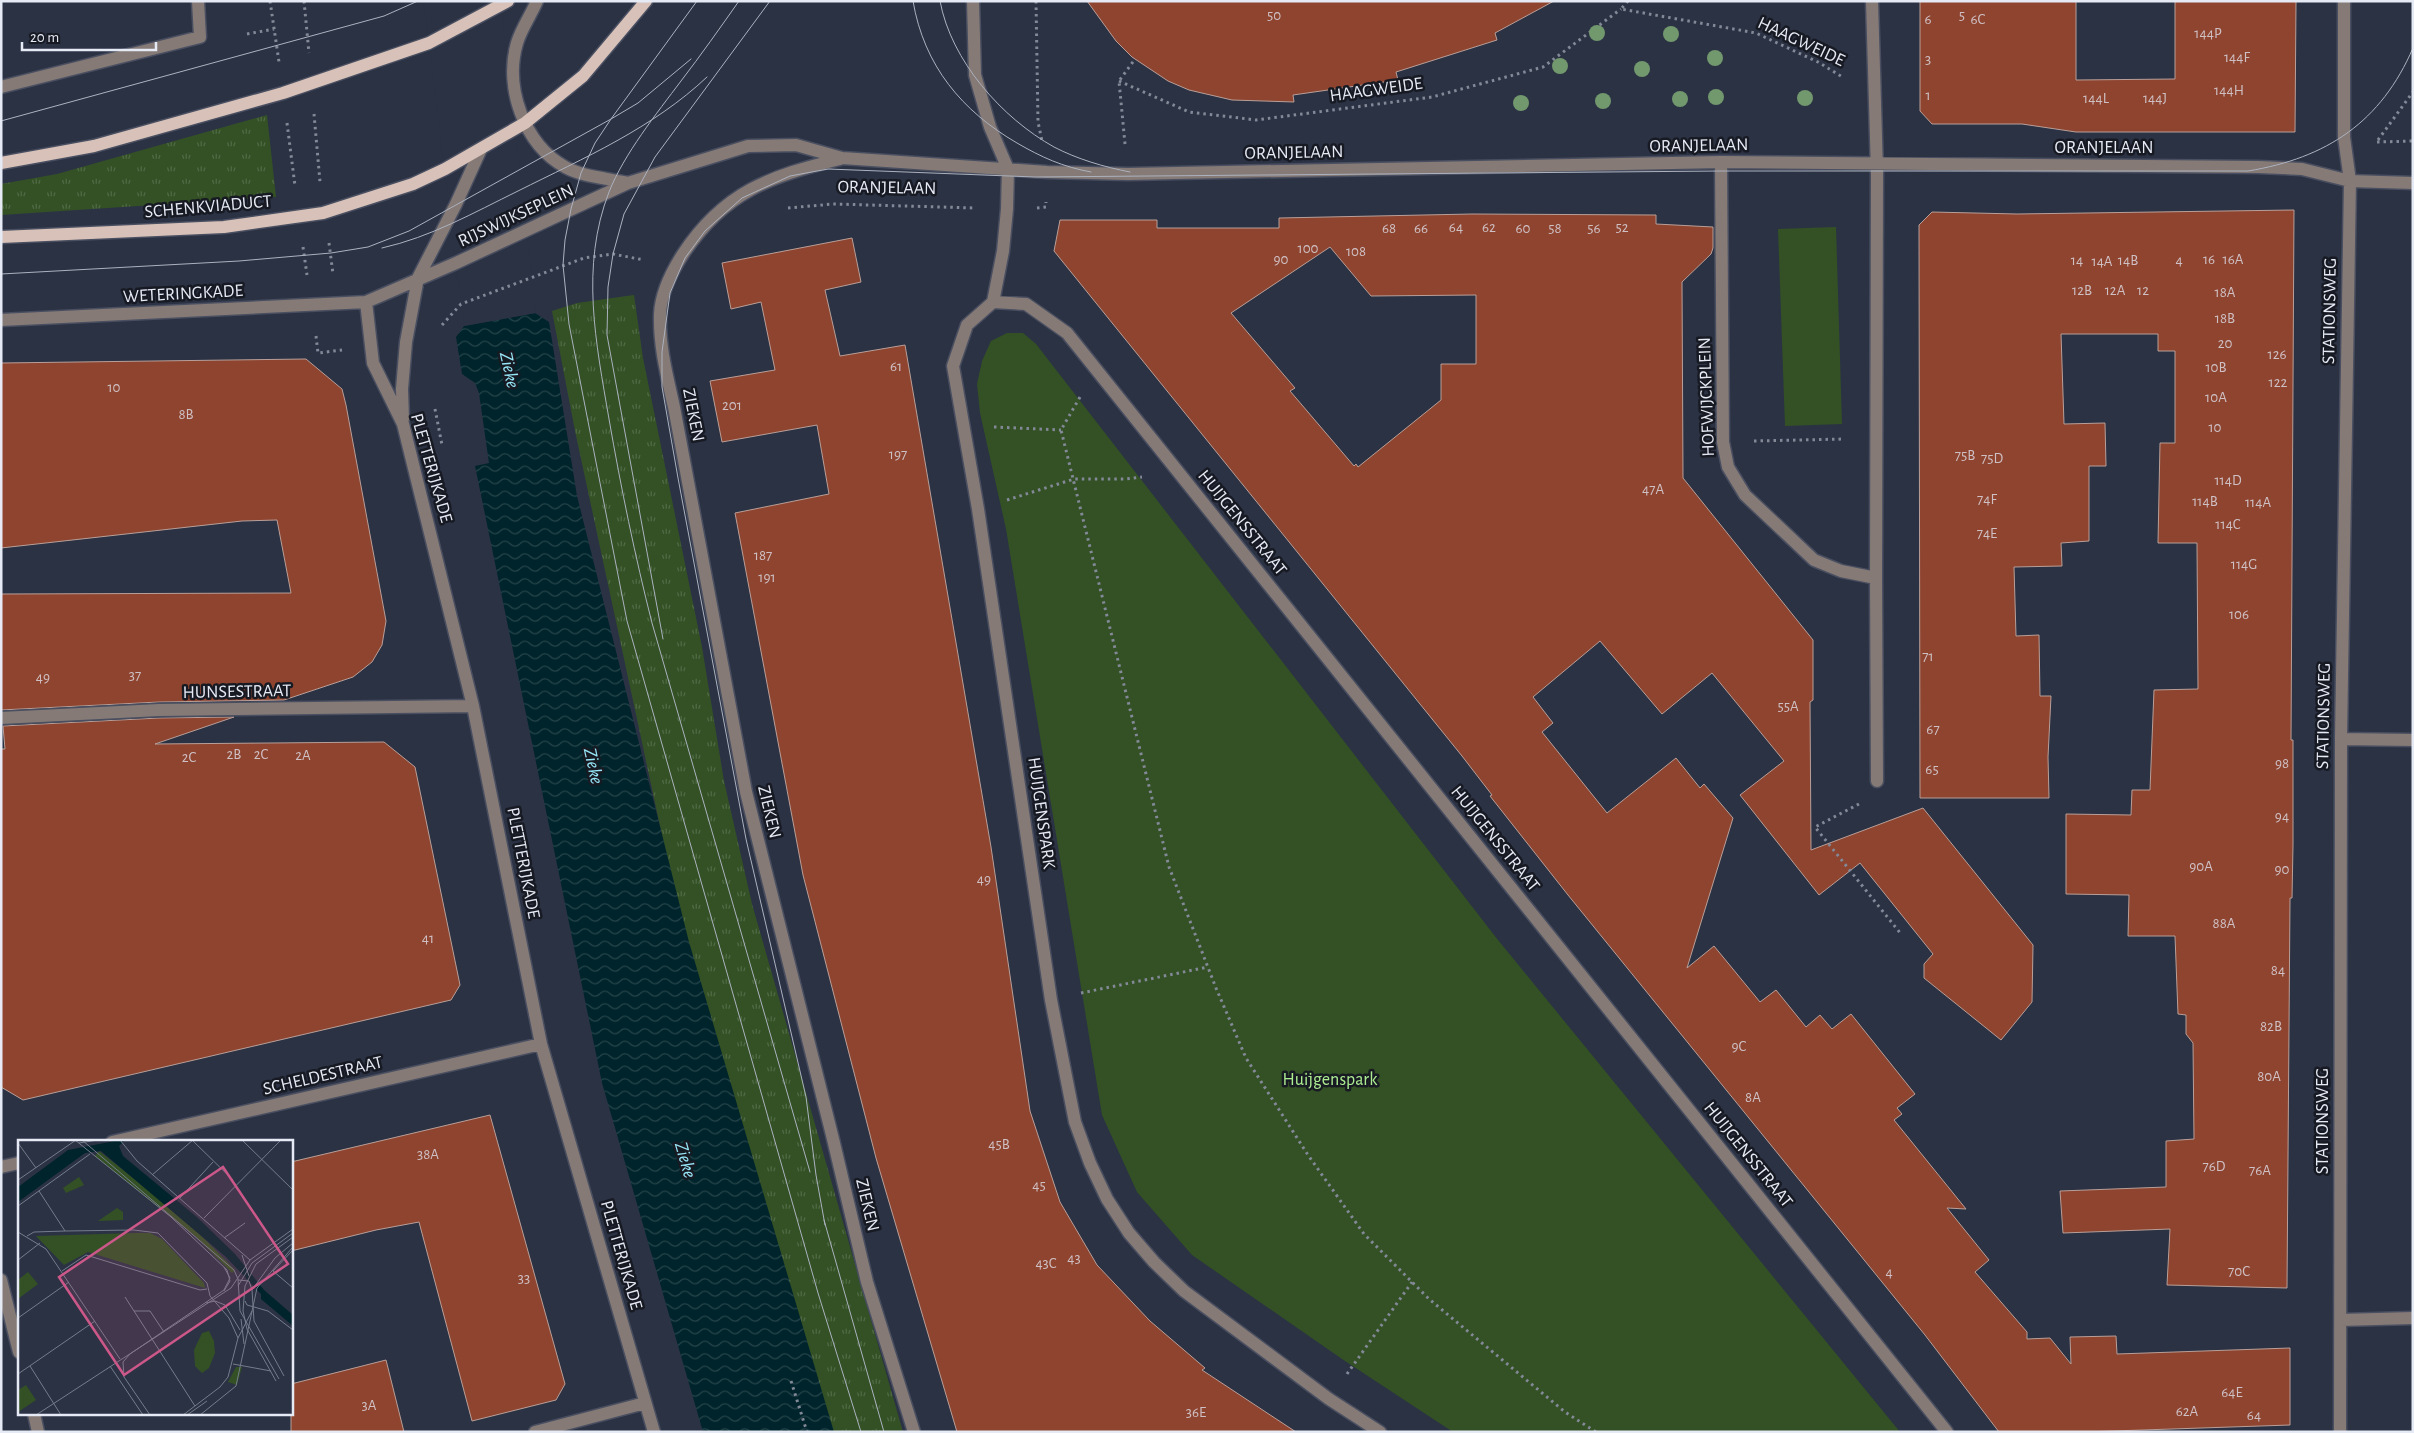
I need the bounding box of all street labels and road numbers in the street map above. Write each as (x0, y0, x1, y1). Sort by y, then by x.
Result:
street label: HAAGWEIDE (1755, 14, 1847, 70)
street label: HAAGWEIDE (1328, 75, 1424, 105)
street label: ORANJELAAN (1649, 136, 1749, 156)
street label: ORANJELAAN (2055, 139, 2153, 157)
street label: ORANJELAAN (1244, 143, 1344, 163)
street label: ORANJELAAN (837, 178, 937, 198)
street label: RIJSWIJKSEPLEIN (456, 181, 576, 251)
street label: SCHENKVIADUCT (144, 192, 272, 222)
street label: STATIONSWEG (2320, 258, 2340, 364)
street label: WETERINGKADE (122, 282, 244, 306)
street label: HOFWIJCKPLEIN (1696, 337, 1718, 457)
street label: ZIEKEN (679, 387, 707, 443)
street label: PLETTERIJKADE (407, 411, 455, 525)
street label: HUIJGENSSTRAAT (1194, 467, 1290, 579)
street label: STATIONSWEG (2314, 663, 2334, 769)
street label: HUNSESTRAAT (182, 682, 292, 702)
street label: HUIJGENSPARK (1024, 756, 1058, 870)
street label: HUIJGENSSTRAAT (1447, 783, 1543, 895)
street label: ZIEKEN (754, 784, 784, 840)
street label: PLETTERIJKADE (503, 806, 543, 920)
street label: SCHELDESTRAAT (261, 1053, 385, 1099)
street label: STATIONSWEG (2314, 1068, 2332, 1174)
street label: HUIJGENSSTRAAT (1700, 1099, 1796, 1211)
street label: ZIEKEN (852, 1177, 882, 1233)
street label: PLETTERIJKADE (597, 1198, 645, 1312)

